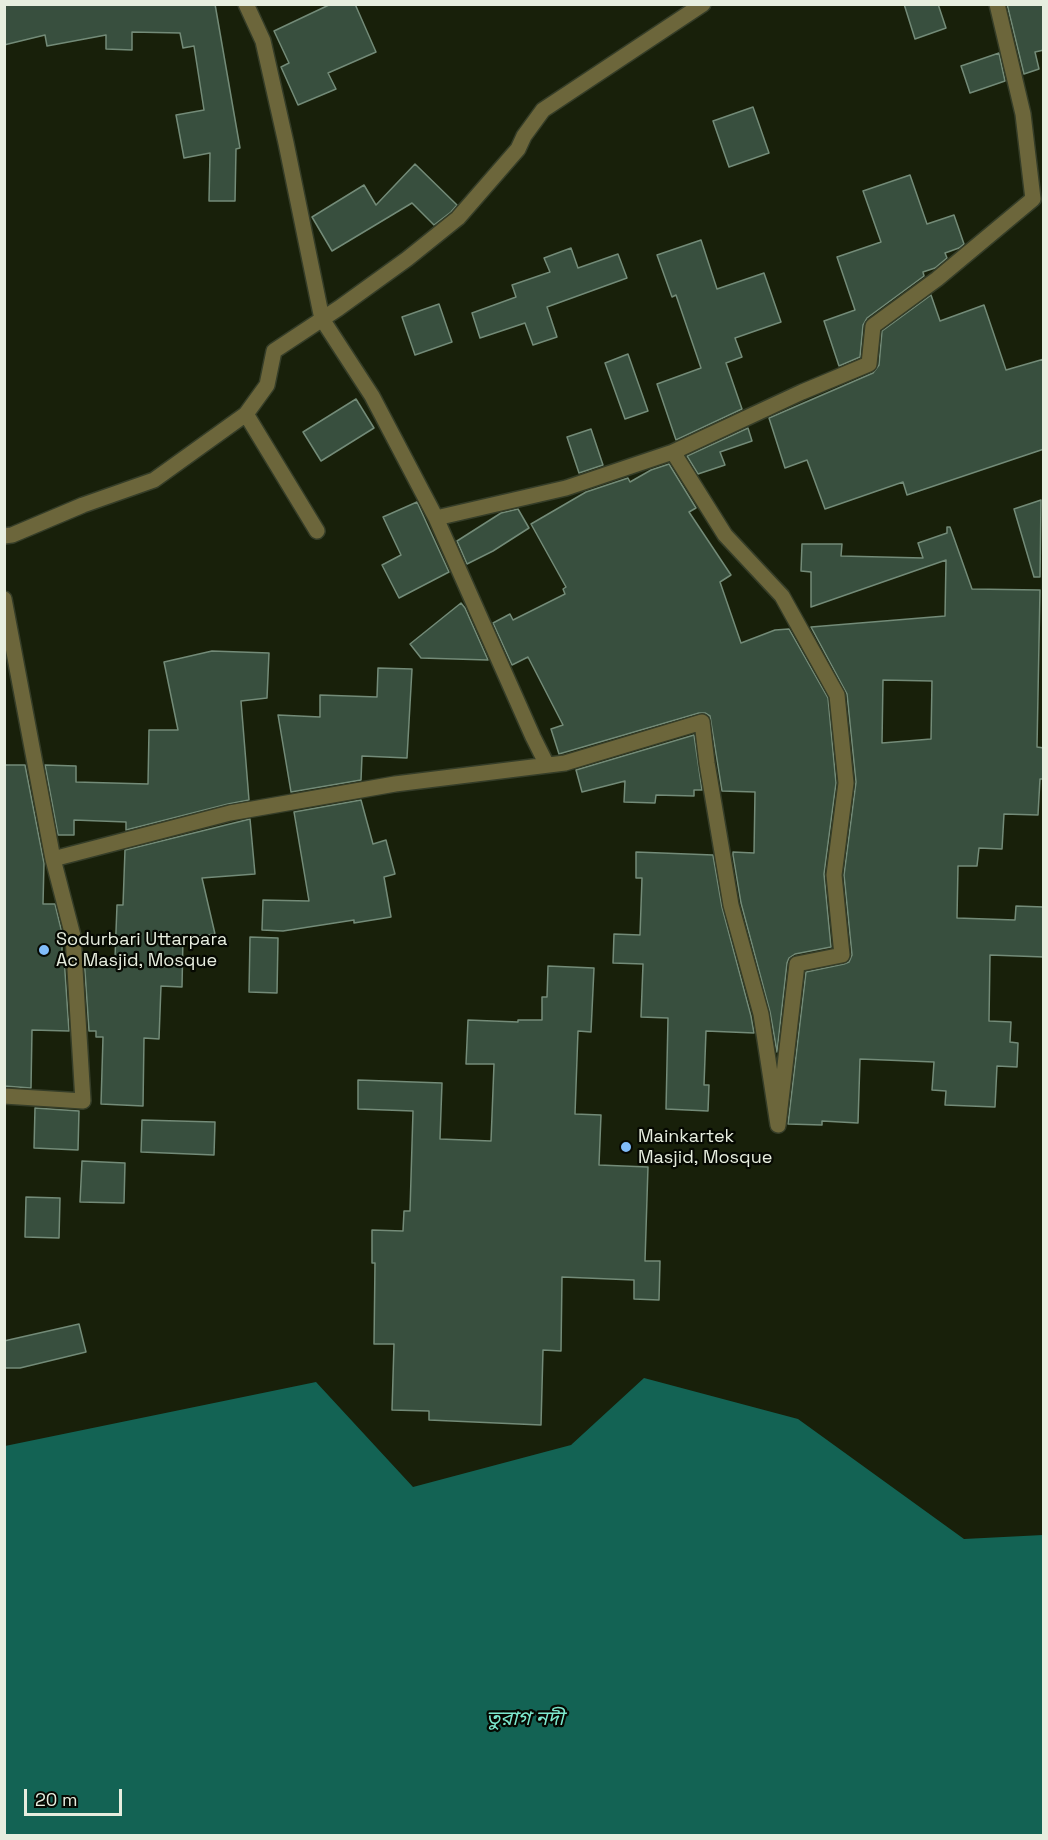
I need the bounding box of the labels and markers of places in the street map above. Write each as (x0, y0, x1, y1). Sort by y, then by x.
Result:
place label: Sodurbari Uttarpara Ac Masjid, Mosque (56, 929, 227, 972)
marker: Sodurbari Uttarpara Ac Masjid, Mosque (37, 943, 51, 957)
place label: Mainkartek Masjid, Mosque (638, 1126, 772, 1168)
marker: Mainkartek Masjid, Mosque (619, 1140, 633, 1154)

